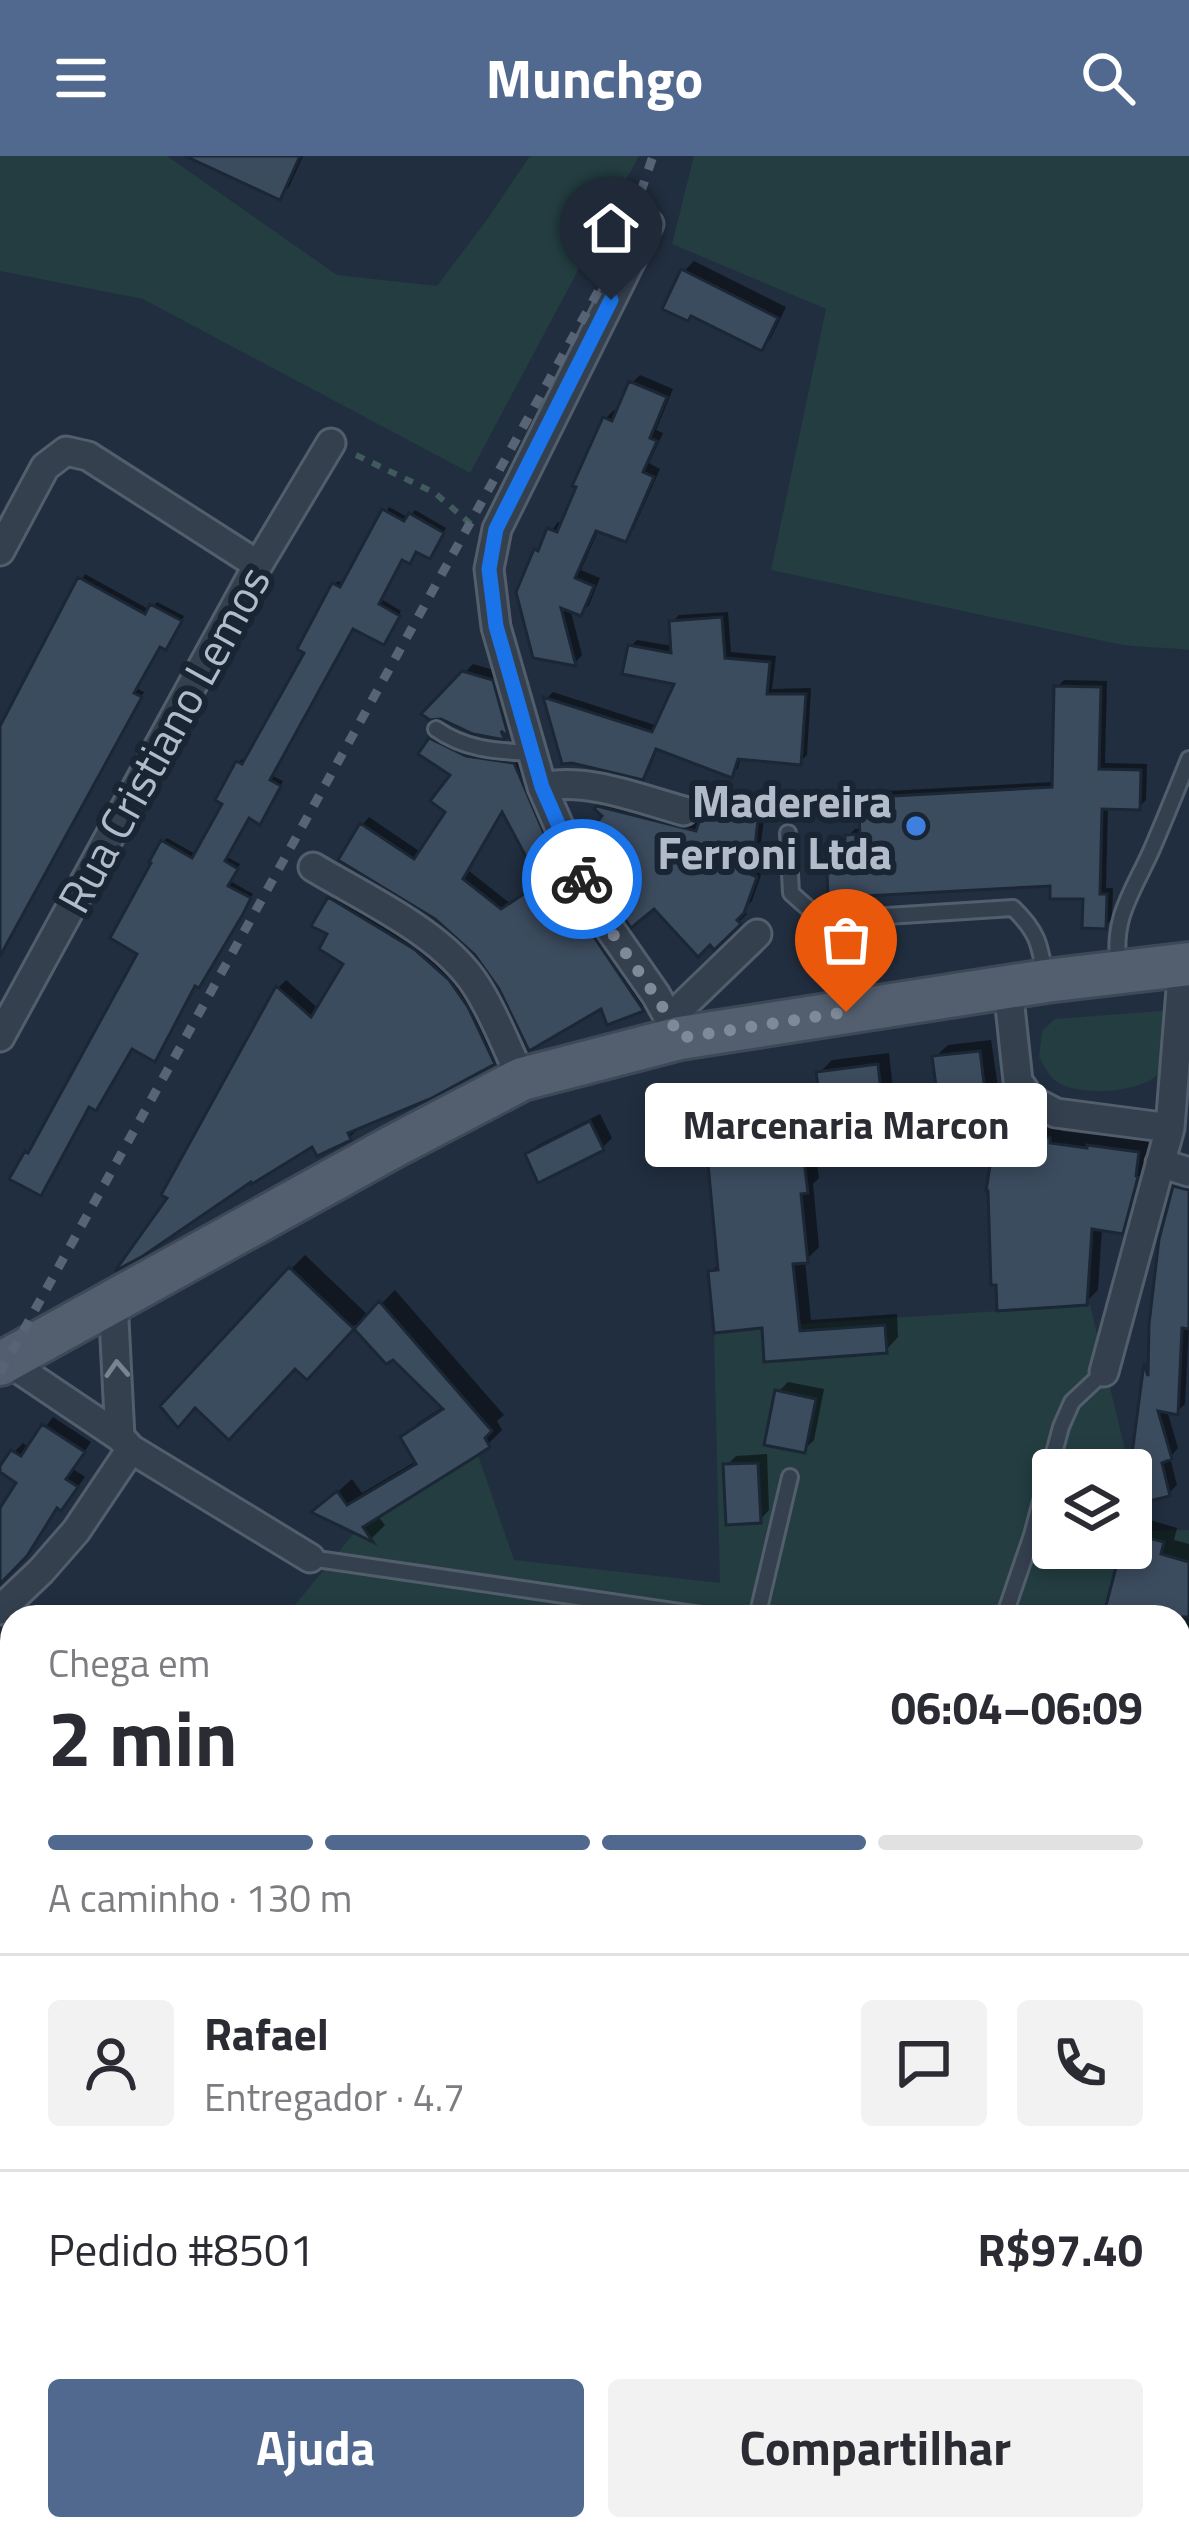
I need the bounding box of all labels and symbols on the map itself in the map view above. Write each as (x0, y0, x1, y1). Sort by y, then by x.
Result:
pin (560, 177, 662, 300)
street label: Rua Cristiano Lemos (39, 553, 287, 925)
place label: Madereira Ferroni Ltda (657, 766, 892, 886)
marker: Madereira Ferroni Ltda (903, 813, 929, 839)
courier (522, 819, 642, 939)
pin (795, 889, 897, 1012)
callout: Marcenaria Marcon (645, 1084, 1047, 1168)
one-way arrow (104, 1359, 130, 1378)

